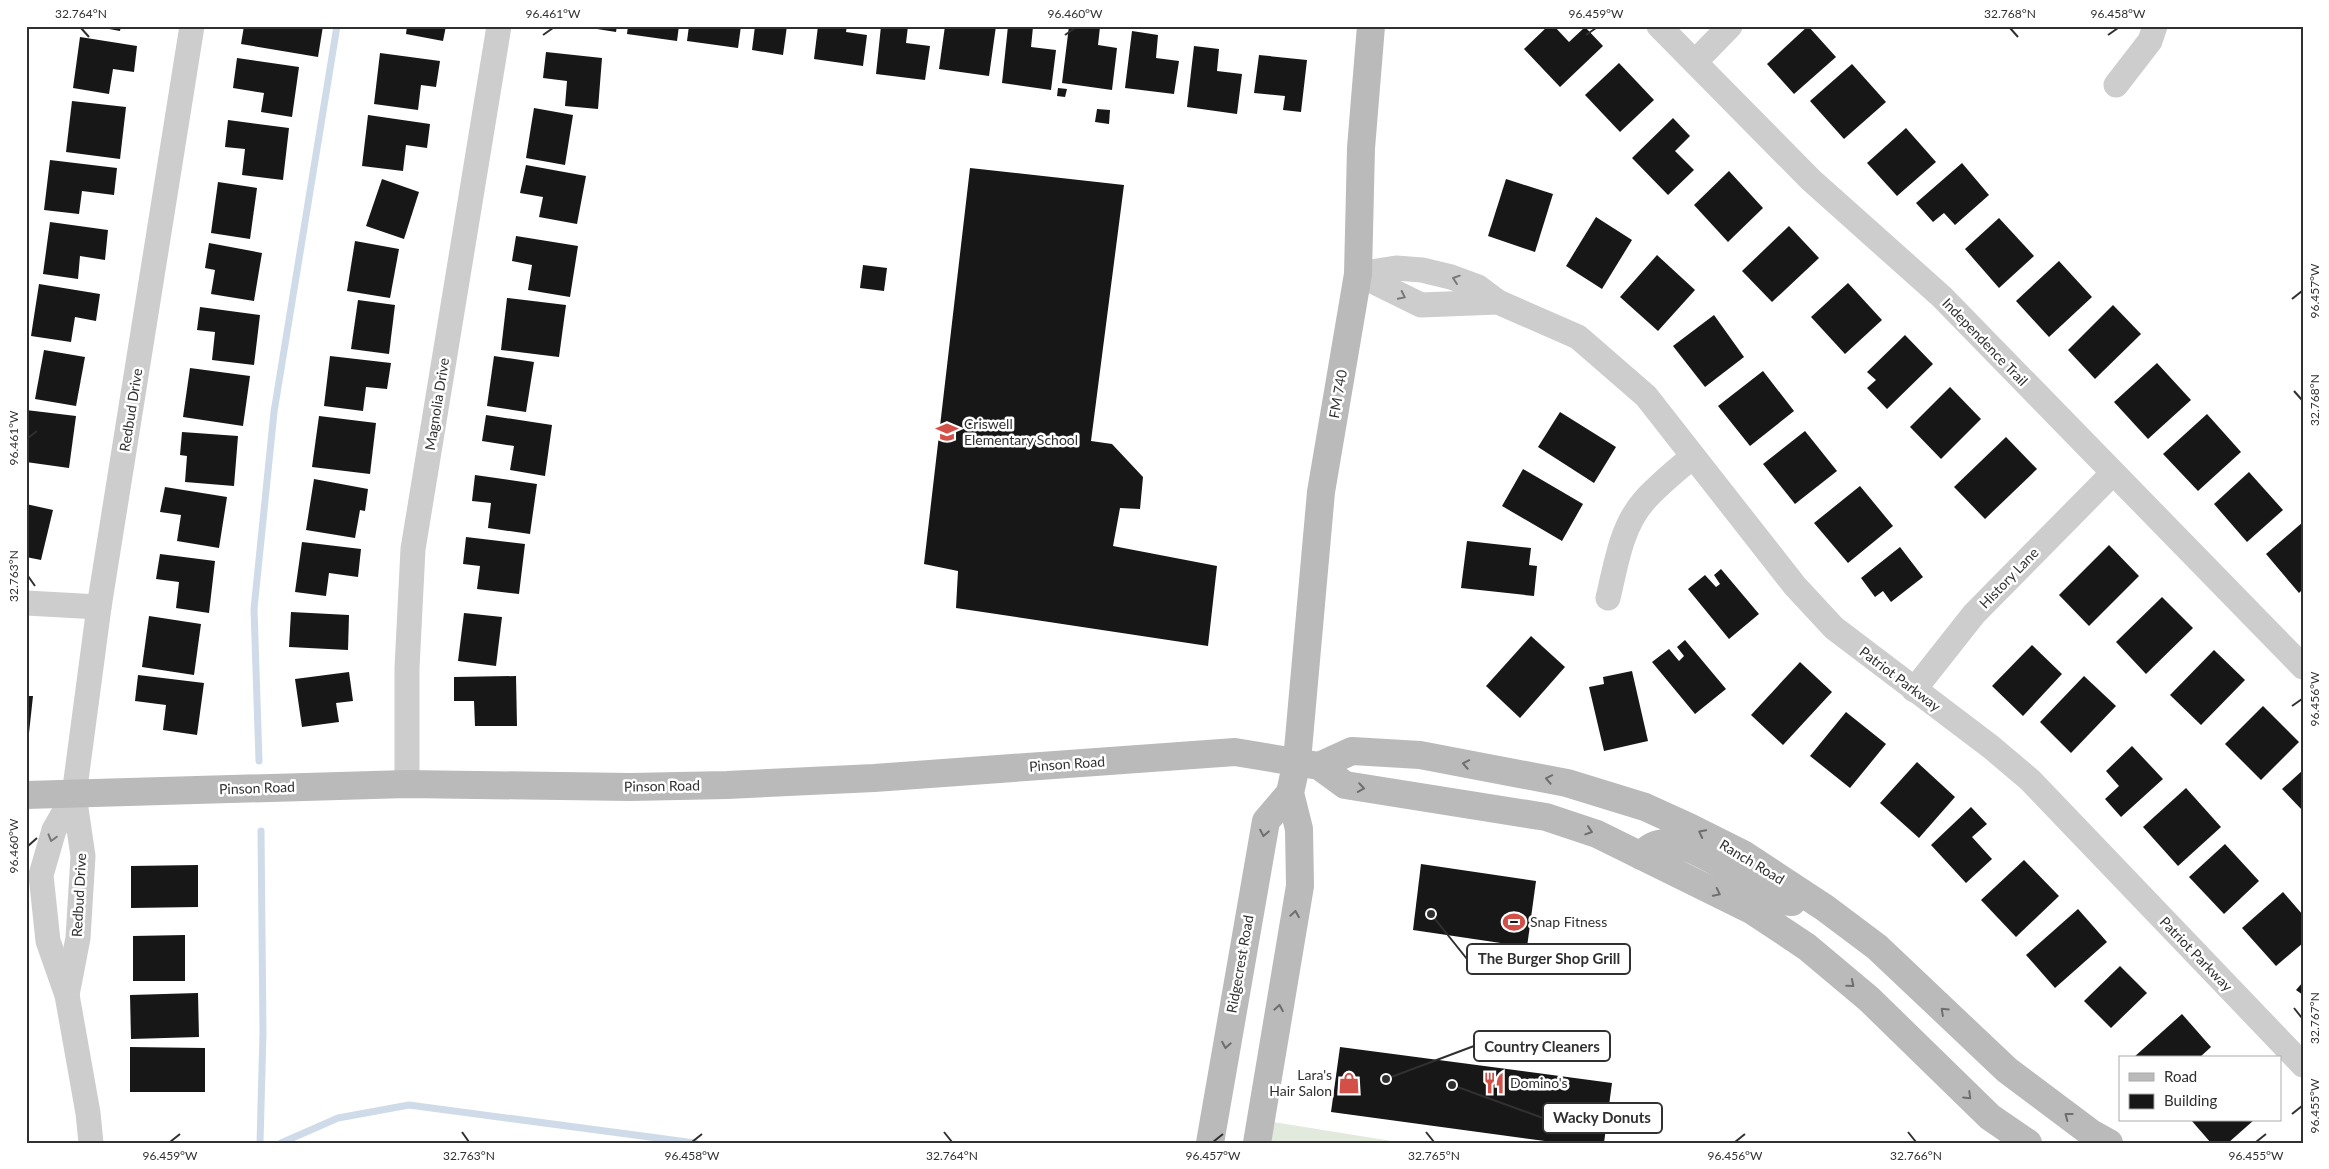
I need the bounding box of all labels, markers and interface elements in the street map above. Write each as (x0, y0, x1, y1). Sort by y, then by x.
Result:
text: 32.764°N (55, 6, 107, 21)
text: 96.461°W (525, 6, 581, 21)
text: 96.460°W (1047, 6, 1103, 21)
text: 96.459°W (1568, 6, 1624, 21)
text: 32.768°N (1984, 6, 2036, 21)
text: 96.458°W (2090, 6, 2146, 21)
text: 96.457°W (2307, 263, 2322, 319)
one-way arrow (1452, 275, 1461, 285)
one-way arrow (1397, 290, 1406, 300)
street label: Independence Trail (1939, 294, 2032, 389)
street label: Magnolia Drive (421, 356, 452, 451)
street label: Redbud Drive (116, 367, 145, 453)
street label: FM 740 (1325, 368, 1350, 419)
text: 32.768°N (2307, 374, 2322, 426)
text: 96.461°W (6, 410, 21, 466)
place label: Criswell Elementary School (964, 415, 1078, 448)
school or university icon: Criswell Elementary School (934, 419, 960, 445)
street label: History Lane (1975, 544, 2042, 612)
text: 32.763°N (6, 550, 21, 602)
street label: Patriot Parkway (1856, 643, 1945, 715)
text: 96.456°W (2307, 671, 2322, 727)
street label: Pinson Road (1028, 752, 1105, 775)
one-way arrow (1462, 759, 1471, 769)
one-way arrow (1545, 775, 1553, 785)
street label: Pinson Road (624, 776, 700, 795)
street label: Pinson Road (219, 778, 295, 797)
one-way arrow (1357, 782, 1365, 792)
text: 96.460°W (6, 818, 21, 874)
one-way arrow (1584, 826, 1593, 836)
one-way arrow (1259, 828, 1269, 837)
one-way arrow (1698, 829, 1707, 839)
one-way arrow (47, 834, 57, 842)
street label: Ranch Road (1717, 836, 1788, 888)
street label: Redbud Drive (68, 853, 89, 937)
one-way arrow (1711, 887, 1720, 897)
one-way arrow (1289, 909, 1300, 917)
sports icon: Snap Fitness (1501, 909, 1527, 935)
place label: Snap Fitness (1530, 913, 1607, 930)
street label: Patriot Parkway (2156, 913, 2237, 995)
street label: Ridgecrest Road (1223, 914, 1256, 1014)
callout: The Burger Shop Grill (1467, 944, 1630, 974)
text: The Burger Shop Grill (1478, 949, 1620, 967)
one-way arrow (1845, 978, 1854, 987)
text: 32.767°N (2307, 992, 2322, 1044)
one-way arrow (1274, 1004, 1284, 1013)
one-way arrow (1941, 1008, 1950, 1017)
callout: Country Cleaners (1474, 1031, 1610, 1061)
text: Country Cleaners (1484, 1037, 1600, 1055)
one-way arrow (1222, 1040, 1232, 1049)
legend (2119, 1056, 2282, 1122)
place label: Lara's Hair Salon (1269, 1066, 1332, 1099)
text: Road (2164, 1067, 2197, 1085)
shop icon: Lara's Hair Salon (1336, 1070, 1362, 1096)
restaurant icon: Domino's (1481, 1070, 1507, 1096)
place label: Domino's (1510, 1074, 1568, 1091)
text: 96.455°W (2307, 1078, 2322, 1134)
one-way arrow (1962, 1090, 1971, 1099)
text: Building (2164, 1091, 2217, 1109)
callout: Wacky Donuts (1543, 1103, 1662, 1133)
text: Wacky Donuts (1553, 1108, 1651, 1126)
one-way arrow (2064, 1113, 2074, 1122)
text: 96.459°W (142, 1148, 198, 1163)
text: 32.763°N (443, 1148, 495, 1163)
text: 96.458°W (664, 1148, 720, 1163)
text: 32.764°N (926, 1148, 978, 1163)
text: 96.457°W (1185, 1148, 1241, 1163)
text: 32.765°N (1408, 1148, 1460, 1163)
text: 96.456°W (1707, 1148, 1763, 1163)
text: 32.766°N (1890, 1148, 1942, 1163)
text: 96.455°W (2228, 1148, 2284, 1163)

